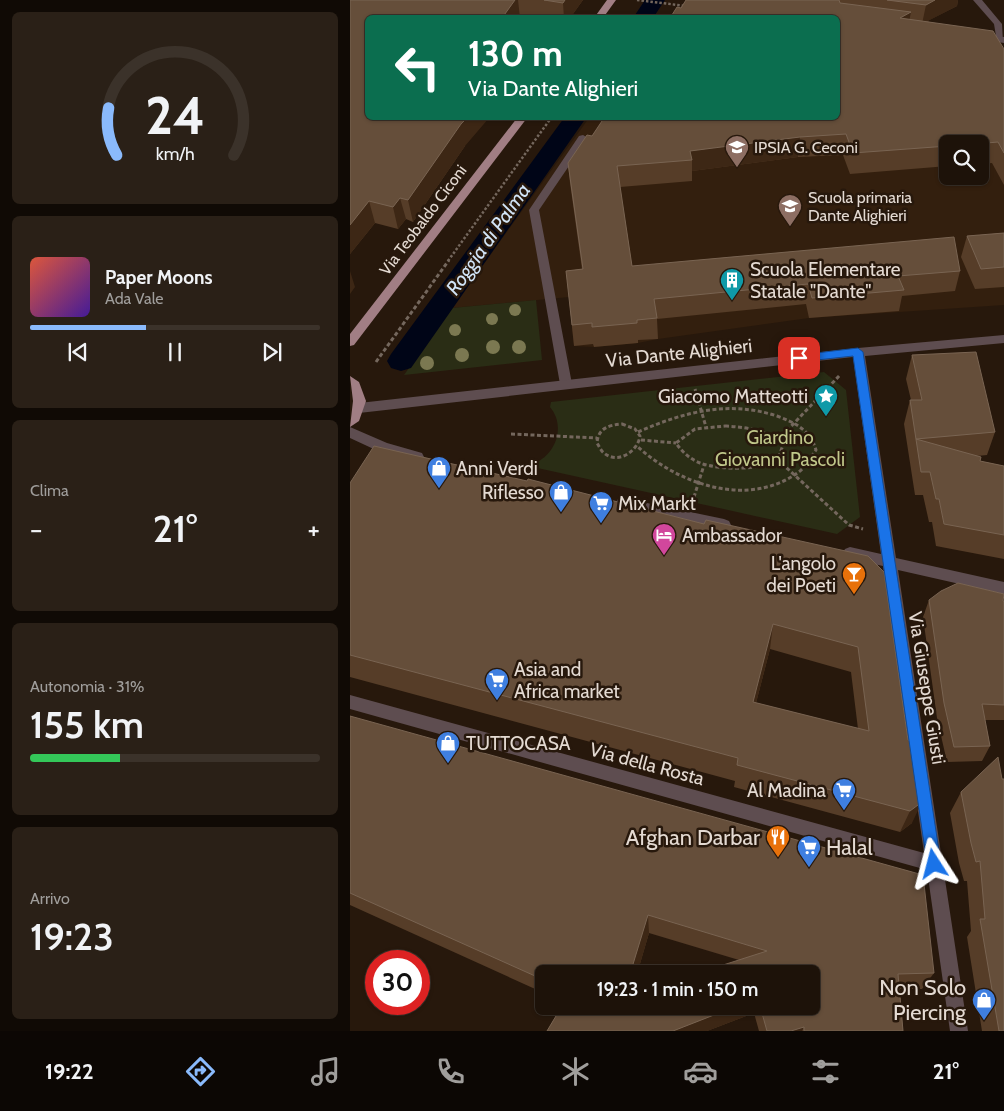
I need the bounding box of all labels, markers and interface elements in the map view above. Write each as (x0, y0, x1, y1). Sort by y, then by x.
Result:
text: 130 m (468, 32, 563, 75)
icon: left (385, 35, 450, 100)
text: Via Dante Alighieri (468, 75, 638, 102)
text: 24 (145, 84, 205, 147)
school or university icon: IPSIA G. Ceconi (724, 134, 750, 168)
map controls (939, 135, 989, 185)
button: search (939, 135, 989, 185)
place label: IPSIA G. Ceconi (754, 138, 858, 157)
text: km/h (155, 143, 195, 164)
street label: Via Teobaldo Ciconi (375, 161, 471, 279)
water label: Roggia di Palma (441, 179, 535, 299)
place label: Scuola primaria Dante Alighieri (808, 188, 912, 225)
school or university icon: Scuola primaria Dante Alighieri (777, 193, 803, 227)
place label: Scuola Elementare Statale "Dante" (750, 258, 901, 303)
text: Paper Moons (105, 266, 213, 289)
building icon: Scuola Elementare Statale "Dante" (719, 267, 745, 301)
text: Ada Vale (105, 289, 164, 308)
street label: Via Dante Alighieri (605, 334, 753, 372)
pin (778, 337, 820, 379)
icon: previous (64, 338, 92, 366)
icon: pause (161, 338, 189, 366)
icon: next (258, 338, 286, 366)
icon: arrive (785, 344, 813, 372)
place icon: Giacomo Matteotti (813, 383, 839, 417)
place label: Giacomo Matteotti (658, 385, 808, 408)
park label: Giardino Giovanni Pascoli (715, 426, 845, 471)
shop icon: Anni Verdi (426, 455, 452, 489)
place label: Anni Verdi (456, 457, 538, 480)
shop icon: Riflesso (548, 479, 574, 513)
text: Clima (30, 481, 69, 500)
place label: Riflesso (482, 481, 544, 504)
supermarket icon: Mix Markt (588, 490, 614, 524)
place label: Mix Markt (618, 492, 696, 515)
text: 21° (153, 505, 197, 552)
text: − (30, 512, 42, 546)
text: + (308, 512, 320, 546)
hotel icon: Ambassador (651, 522, 677, 556)
place label: Ambassador (682, 524, 782, 547)
place label: L'angolo dei Poeti (766, 552, 836, 597)
bar icon: L'angolo dei Poeti (841, 561, 867, 595)
street label: Via Giuseppe Giusti (904, 610, 950, 766)
place label: Asia and Africa market (514, 658, 620, 703)
supermarket icon: Asia and Africa market (484, 667, 510, 701)
text: Autonomia · 31% (30, 677, 144, 696)
text: 155 km (30, 701, 144, 748)
shop icon: TUTTOCASA (435, 730, 461, 764)
place label: TUTTOCASA (466, 732, 571, 755)
street label: Via della Rosta (587, 738, 707, 790)
supermarket icon: Al Madina (831, 777, 857, 811)
place label: Al Madina (747, 779, 826, 802)
place label: Afghan Darbar (626, 824, 760, 851)
restaurant icon: Afghan Darbar (765, 824, 791, 858)
supermarket icon: Halal (796, 834, 822, 868)
place label: Halal (826, 834, 874, 861)
position arrow (907, 837, 959, 889)
text: Arrivo (30, 889, 70, 908)
text: 19:23 (30, 913, 114, 960)
speed limit sign: 30 (365, 950, 430, 1015)
place label: Non Solo Piercing (879, 974, 967, 1026)
text: 19:23 · 1 min · 150 m (597, 978, 758, 1001)
shop icon: Non Solo Piercing (971, 987, 997, 1021)
icon: directions (183, 1054, 218, 1089)
icon: music (308, 1054, 343, 1089)
icon: phone (433, 1054, 468, 1089)
icon: climate (558, 1054, 593, 1089)
icon: car (683, 1054, 718, 1089)
icon: filters (808, 1054, 843, 1089)
text: 19:22 (45, 1058, 94, 1085)
text: 21° (933, 1058, 959, 1085)

